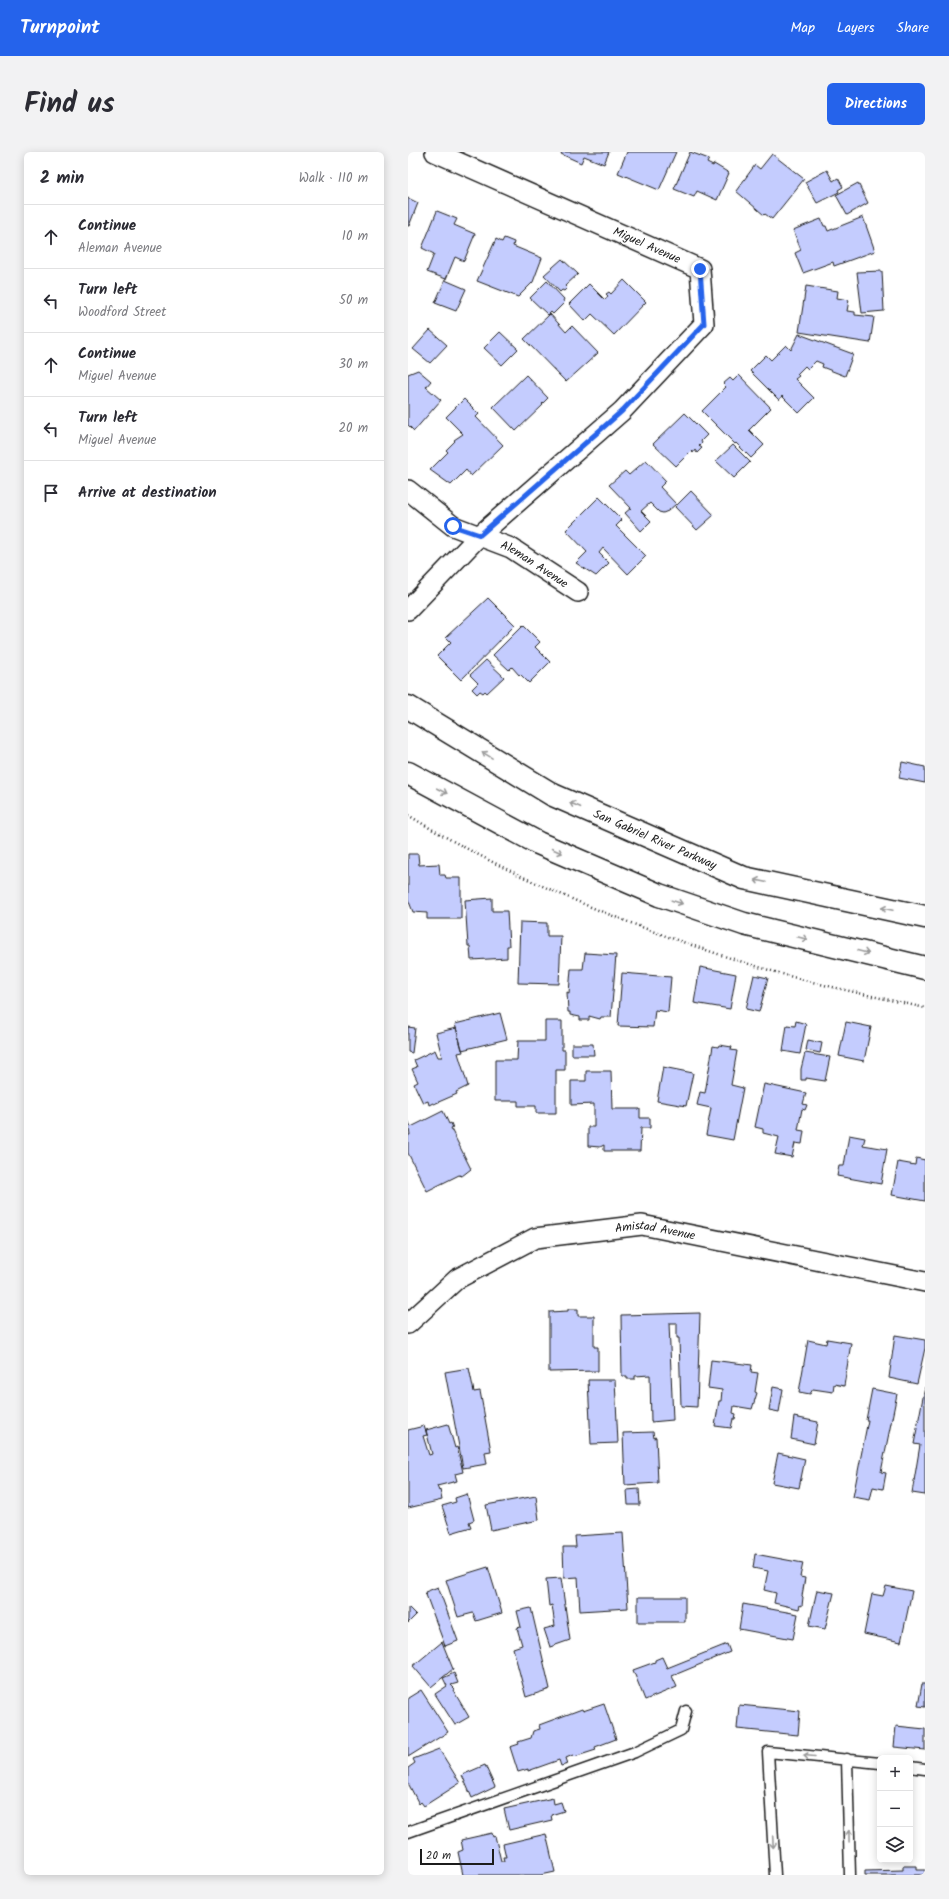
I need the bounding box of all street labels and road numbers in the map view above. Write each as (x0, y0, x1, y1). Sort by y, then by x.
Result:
street label: Miguel Avenue (610, 222, 684, 269)
street label: Aleman Avenue (498, 536, 572, 593)
street label: San Gabriel River Parkway (590, 805, 720, 875)
street label: Amistad Avenue (614, 1216, 698, 1246)

